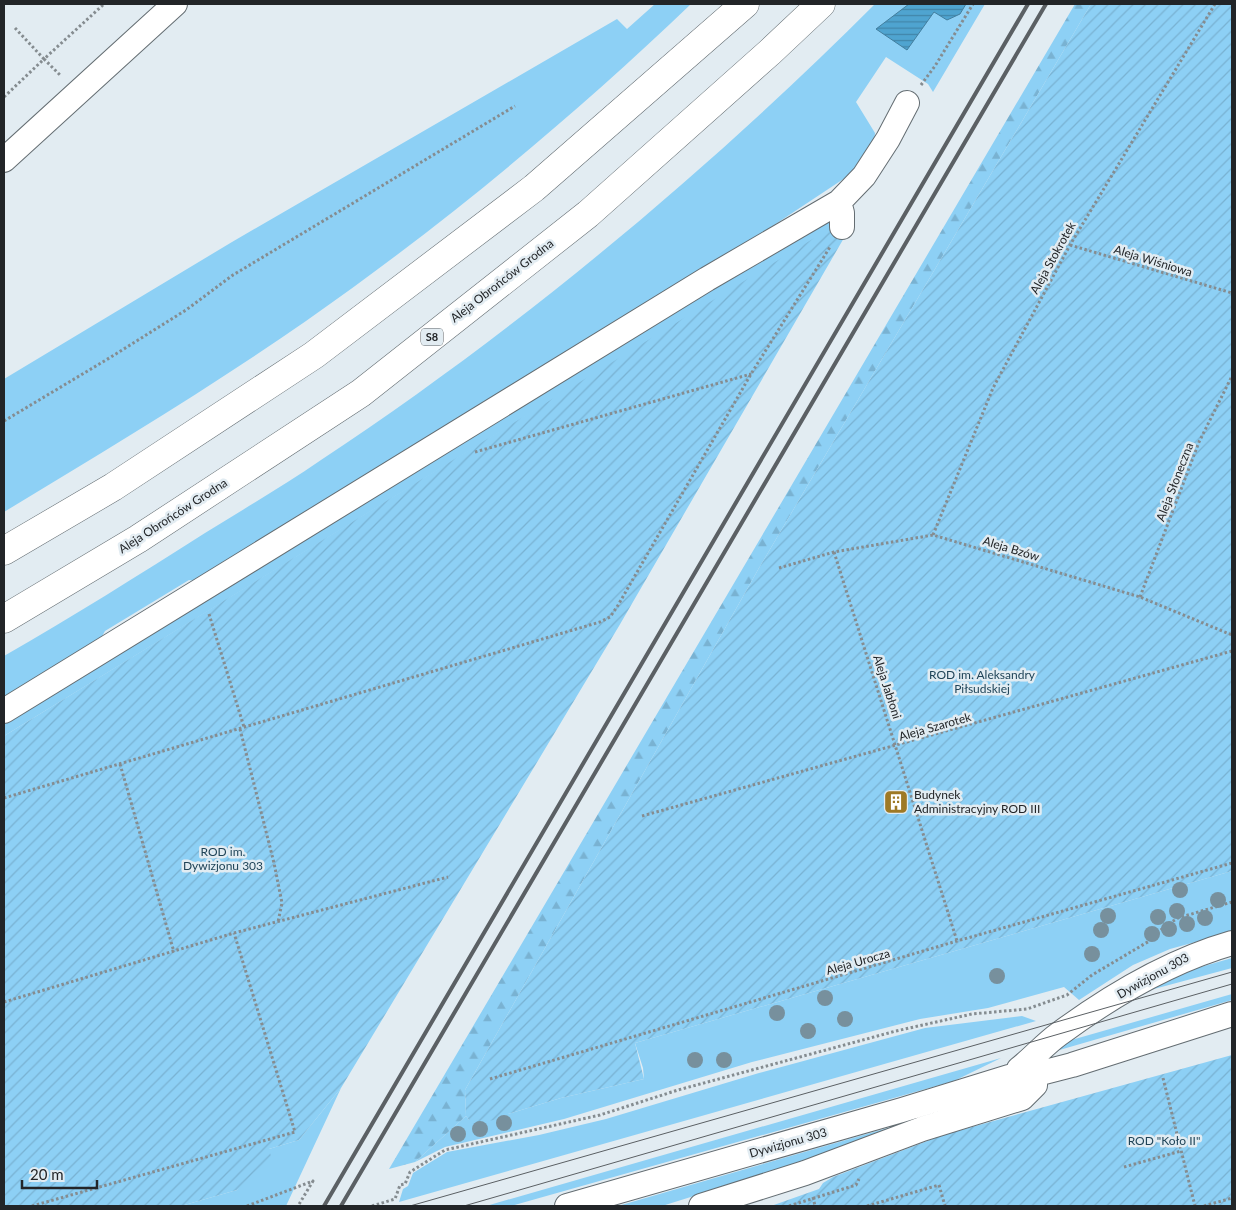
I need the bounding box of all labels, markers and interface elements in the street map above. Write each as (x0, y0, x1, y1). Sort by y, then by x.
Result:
street label: Aleja Stokrotek (1027, 218, 1079, 296)
street label: Aleja Obrońców Grodna (447, 236, 556, 325)
street label: Aleja Wiśniowa (1112, 241, 1194, 280)
road number: S8 (421, 328, 443, 346)
street label: Aleja Słoneczna (1153, 440, 1196, 523)
street label: Aleja Obrońców Grodna (116, 475, 230, 556)
street label: Aleja Bzów (981, 533, 1042, 564)
street label: Aleja Jabłoni (870, 653, 905, 721)
park label: ROD im. Aleksandry Piłsudskiej (929, 667, 1036, 696)
street label: Aleja Szarotek (897, 709, 974, 744)
place label: Budynek Administracyjny ROD III (914, 787, 1040, 816)
building icon: Budynek Administracyjny ROD III (883, 789, 909, 815)
park label: ROD im. Dywizjonu 303 (183, 844, 263, 873)
street label: Aleja Urocza (824, 945, 892, 978)
street label: Dywizjonu 303 (1114, 950, 1191, 1002)
street label: Dywizjonu 303 (747, 1124, 828, 1161)
park label: ROD "Koło II" (1128, 1133, 1200, 1148)
scale bar (22, 1158, 98, 1190)
text: 20 m (30, 1165, 64, 1183)

